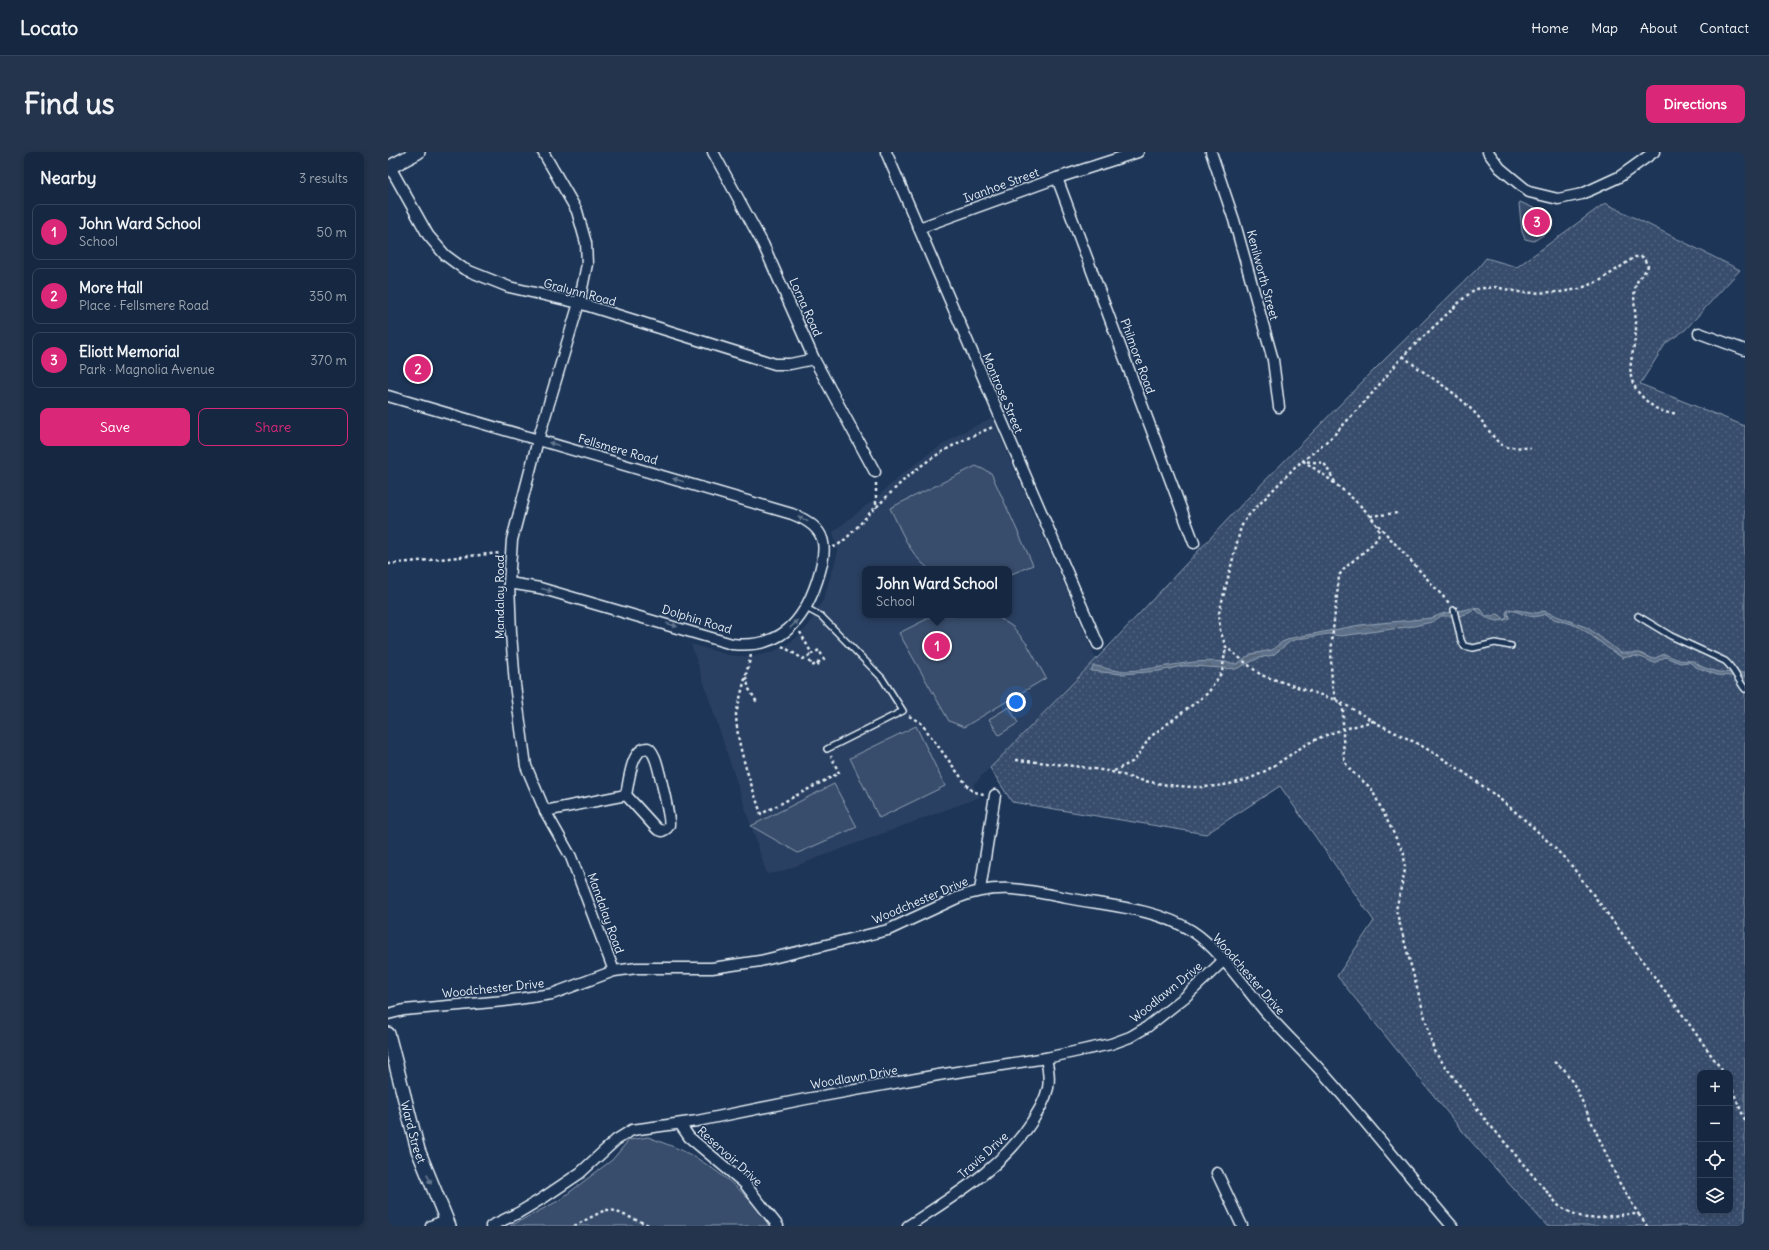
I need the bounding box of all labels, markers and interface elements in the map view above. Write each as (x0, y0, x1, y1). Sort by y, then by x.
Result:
text: Locato (20, 16, 78, 40)
text: Home (1531, 19, 1569, 37)
text: Map (1591, 19, 1618, 37)
text: About (1640, 19, 1678, 37)
text: Contact (1700, 19, 1749, 37)
button: Directions (1646, 85, 1745, 123)
text: Find us (24, 86, 115, 122)
street label: Ivanhoe Street (961, 164, 1041, 206)
text: Nearby (40, 167, 96, 189)
text: 3 results (299, 170, 348, 187)
pin: 3 (1524, 207, 1550, 237)
text: John Ward School (79, 214, 201, 233)
text: 1 (51, 224, 57, 241)
text: 50 m (316, 224, 347, 241)
street label: Kenilworth Street (1244, 228, 1282, 322)
text: School (79, 233, 118, 250)
street label: Gralynn Road (542, 275, 618, 309)
street label: Lorna Road (786, 275, 826, 339)
text: More Hall (79, 278, 143, 297)
text: 2 (50, 288, 58, 305)
text: 350 m (309, 288, 347, 305)
text: Place · Fellsmere Road (79, 297, 209, 314)
street label: Philmore Road (1117, 316, 1159, 396)
text: Eliott Memorial (79, 342, 180, 361)
street label: Montrose Street (979, 351, 1027, 435)
text: 3 (50, 352, 58, 369)
text: 370 m (310, 352, 347, 369)
pin: 2 (405, 354, 431, 384)
text: Park · Magnolia Avenue (79, 361, 215, 378)
button: Save (40, 408, 190, 446)
button: Share (198, 408, 348, 446)
street label: Fellsmere Road (576, 430, 660, 468)
one-way arrow (547, 441, 559, 447)
one-way arrow (672, 477, 685, 483)
one-way arrow (797, 515, 808, 522)
street label: Mandalay Road (492, 555, 507, 639)
popup (862, 566, 1012, 618)
text: John Ward School (876, 574, 998, 593)
one-way arrow (542, 587, 554, 593)
text: School (876, 593, 915, 610)
street label: Dolphin Road (660, 601, 734, 637)
one-way arrow (789, 619, 799, 629)
one-way arrow (667, 622, 679, 628)
pin: 1 (924, 631, 950, 661)
your location (1006, 692, 1026, 712)
street label: Mandalay Road (584, 871, 628, 955)
street label: Woodchester Drive (870, 873, 970, 927)
street label: Woodchester Drive (1210, 930, 1288, 1018)
street label: Woodlawn Drive (1127, 958, 1205, 1026)
street label: Woodchester Drive (441, 975, 545, 1001)
street label: Woodlawn Drive (809, 1062, 899, 1092)
map controls (1697, 1070, 1733, 1214)
button: + (1697, 1070, 1733, 1106)
street label: Ward Street (398, 1099, 430, 1165)
button: − (1697, 1106, 1733, 1142)
street label: Reservoir Drive (694, 1123, 766, 1189)
street label: Travis Drive (955, 1129, 1011, 1181)
button: locate (1697, 1142, 1733, 1178)
one-way arrow (426, 1174, 432, 1186)
button: layers (1697, 1178, 1733, 1214)

